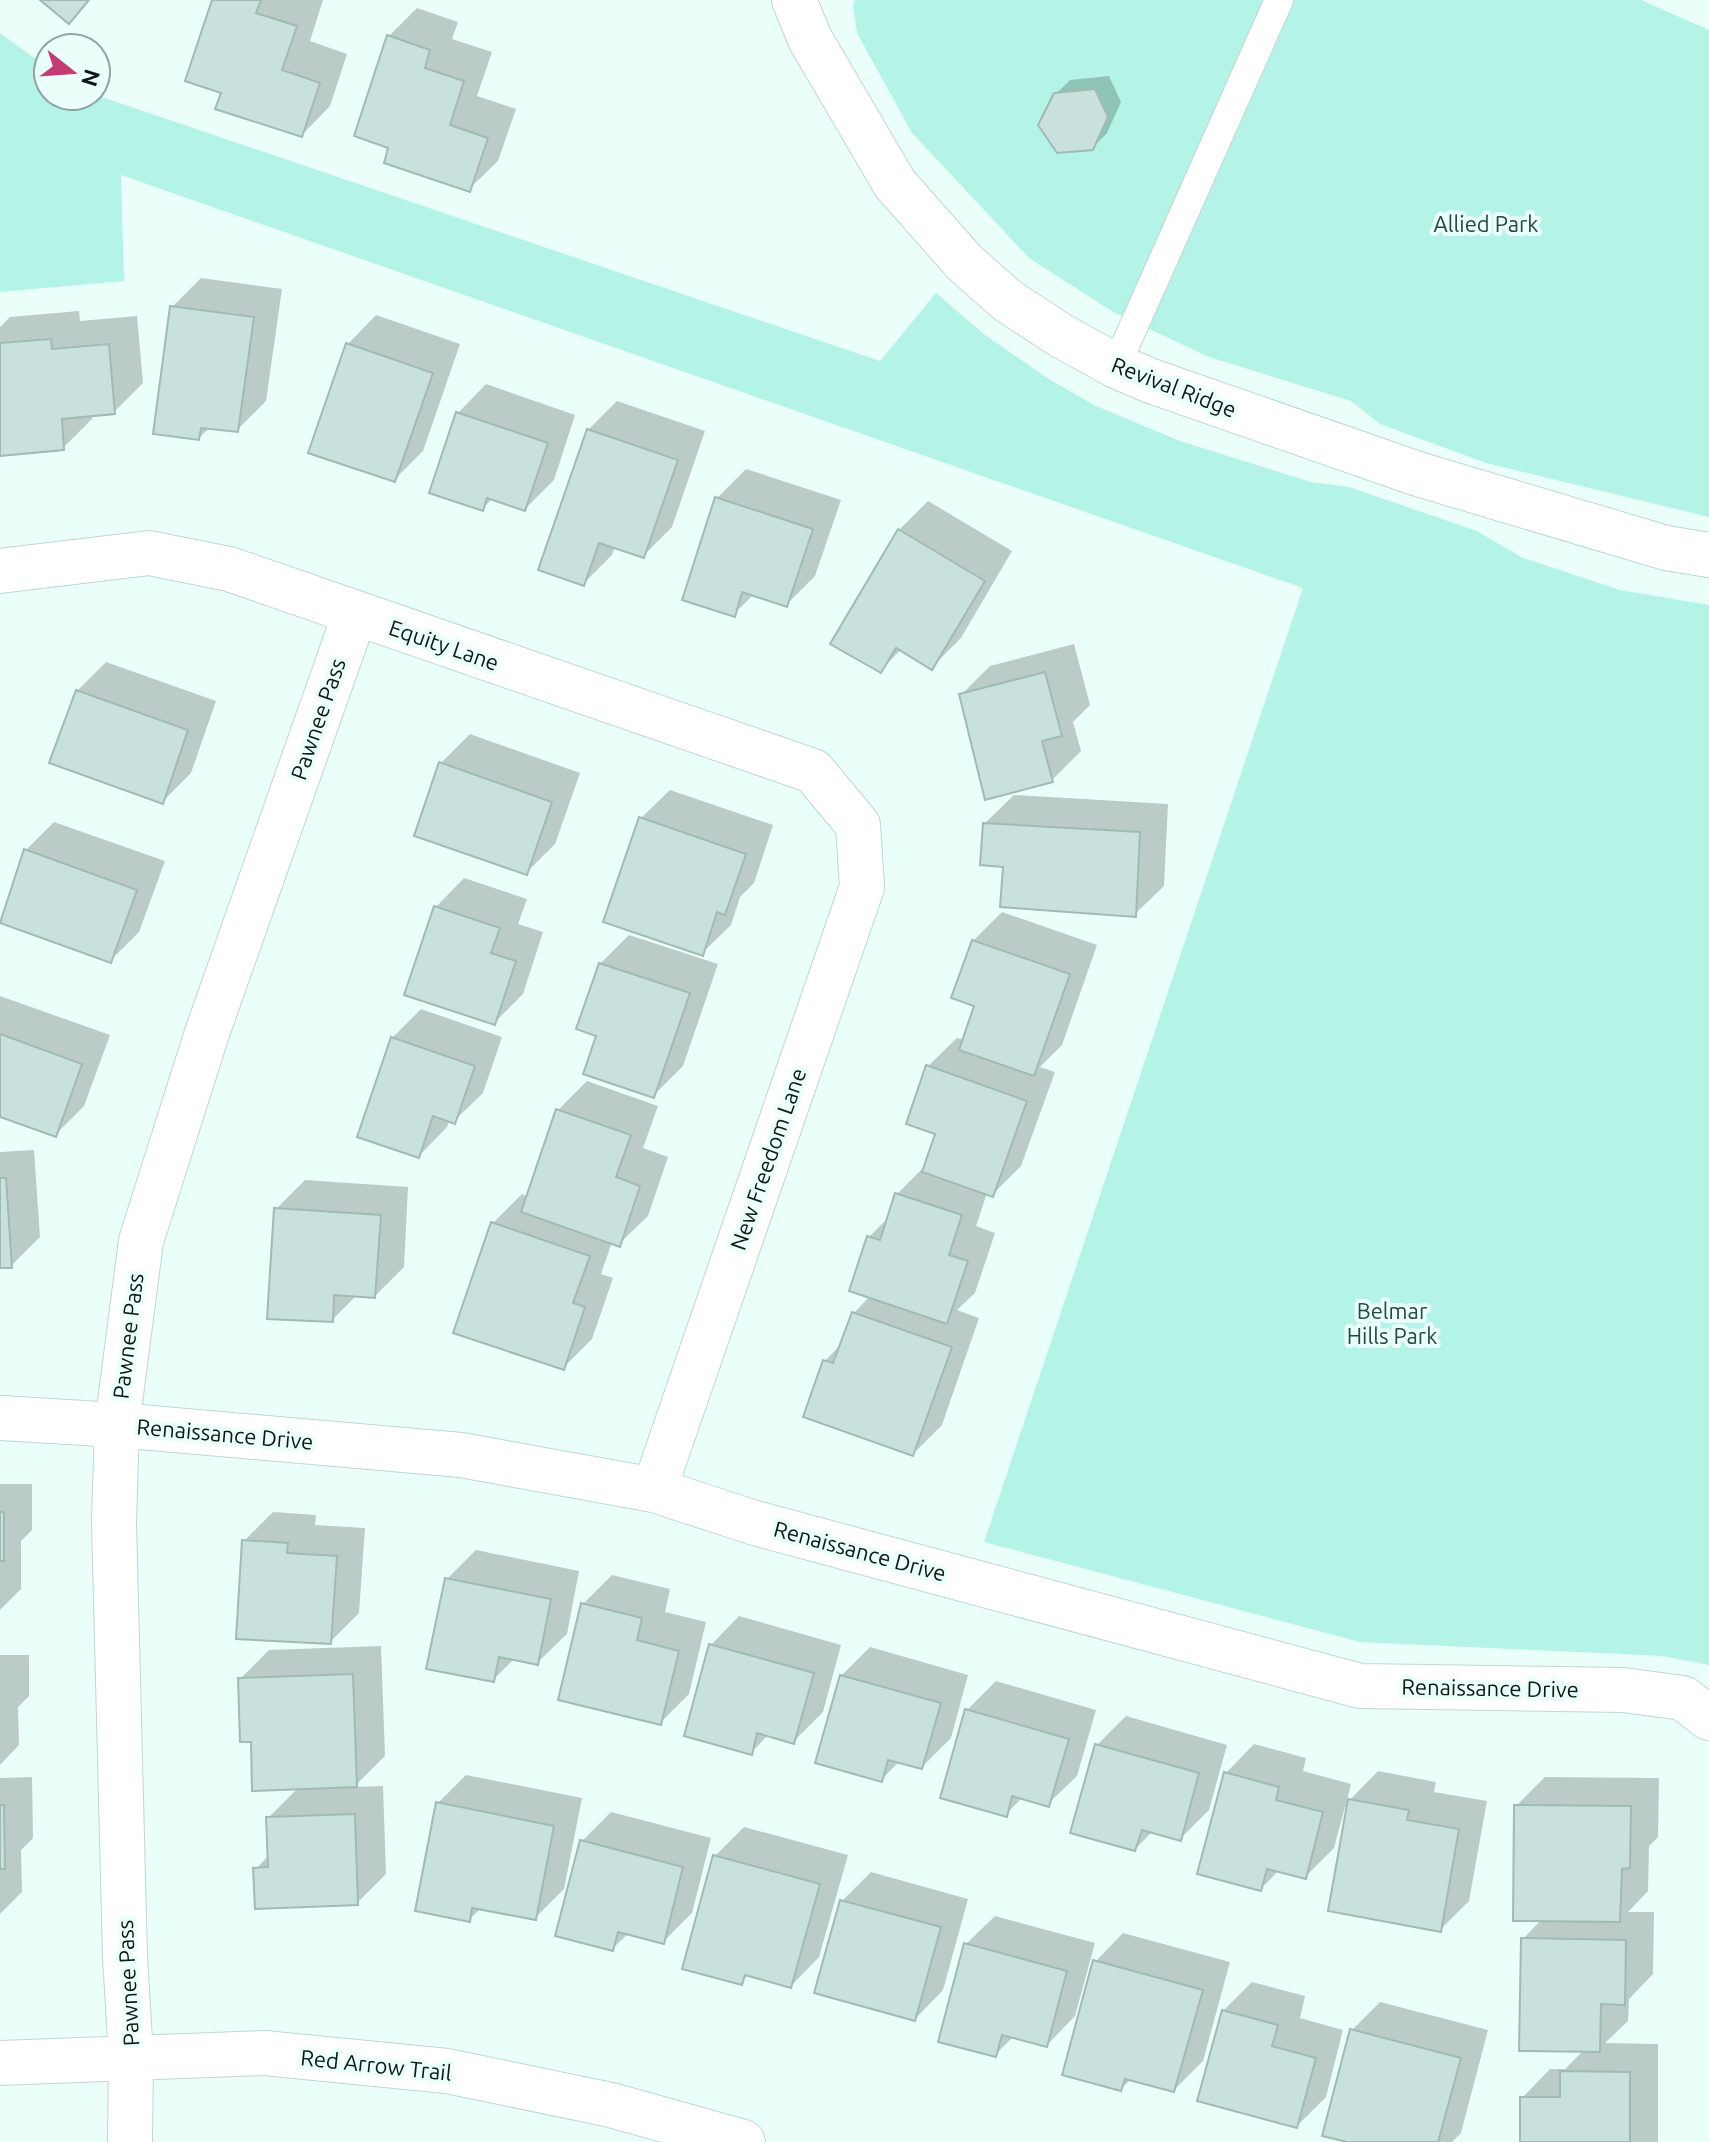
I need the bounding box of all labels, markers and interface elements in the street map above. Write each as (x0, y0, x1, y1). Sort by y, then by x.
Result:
north arrow (32, 32, 112, 112)
text: N (77, 66, 106, 90)
park label: Allied Park (1434, 211, 1538, 236)
street label: Revival Ridge (1108, 351, 1240, 422)
street label: Equity Lane (386, 614, 502, 675)
street label: Pawnee Pass (285, 655, 350, 783)
street label: New Freedom Lane (725, 1065, 810, 1253)
street label: Pawnee Pass (107, 1272, 148, 1400)
park label: Belmar Hills Park (1347, 1298, 1437, 1348)
street label: Renaissance Drive (136, 1413, 314, 1454)
street label: Renaissance Drive (771, 1515, 949, 1586)
street label: Renaissance Drive (1401, 1673, 1579, 1702)
street label: Pawnee Pass (112, 1919, 143, 2047)
street label: Red Arrow Trail (299, 2044, 453, 2085)

